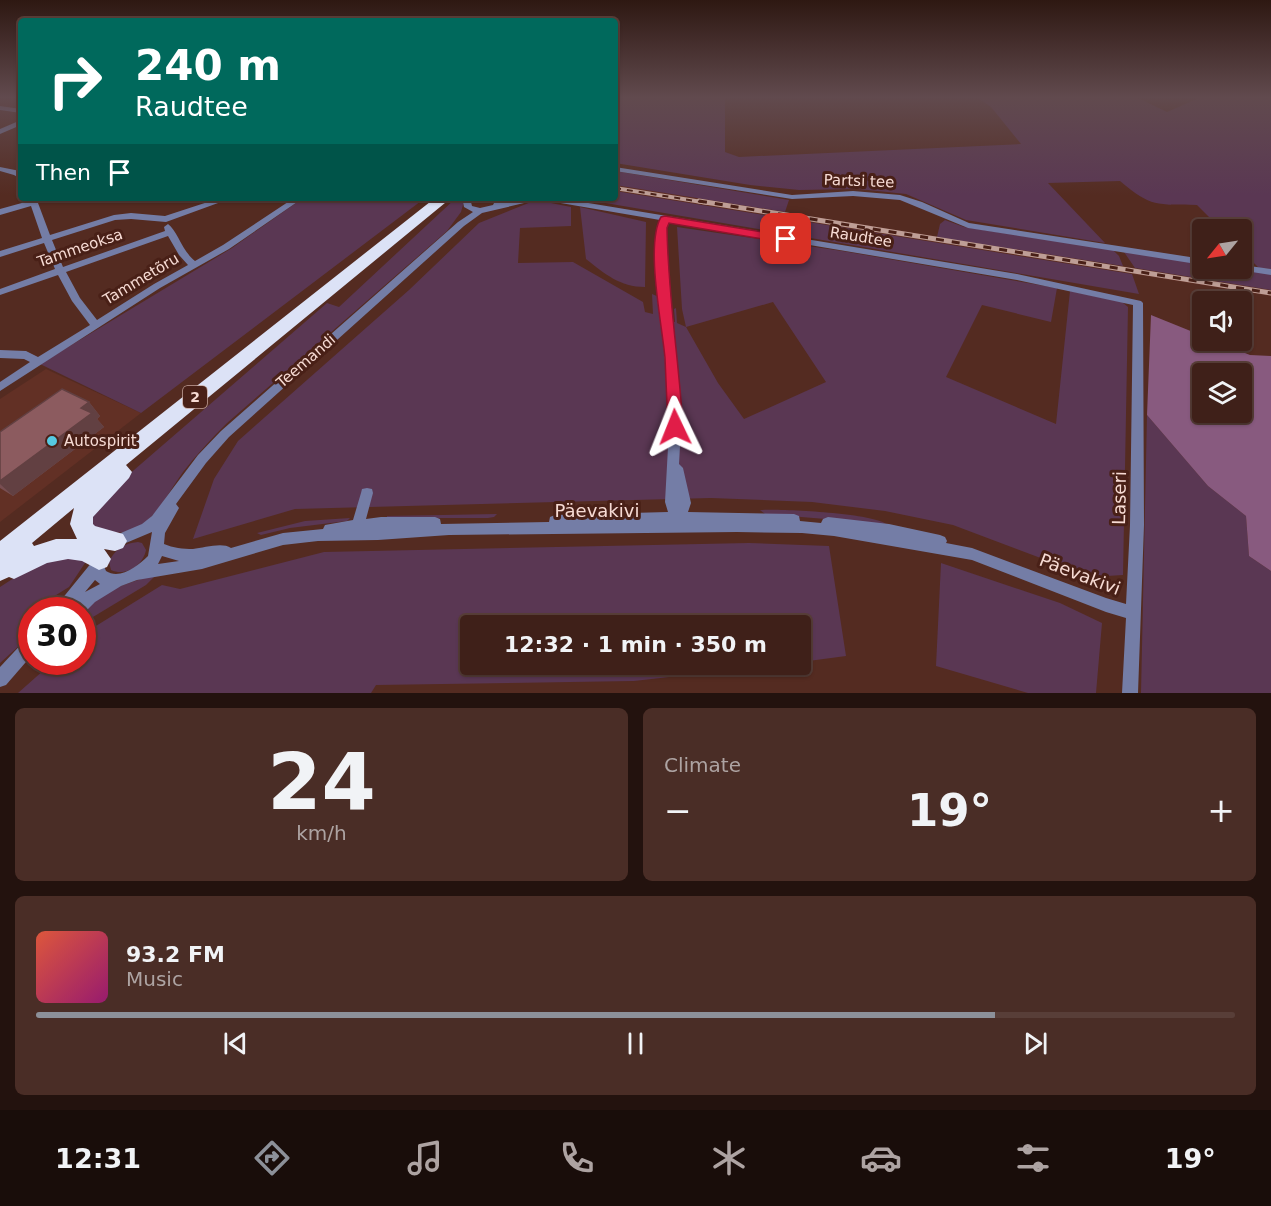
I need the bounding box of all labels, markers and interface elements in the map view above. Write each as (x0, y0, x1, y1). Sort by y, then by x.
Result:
text: 240 m (135, 41, 281, 90)
icon: right (36, 42, 114, 120)
text: Raudtee (135, 91, 248, 122)
icon: arrive (103, 156, 136, 189)
text: Then (36, 160, 91, 185)
street label: Partsi tee (823, 171, 895, 191)
pin (760, 213, 811, 264)
north arrow (1192, 219, 1252, 279)
map controls (1192, 219, 1252, 423)
icon: arrive (769, 222, 802, 255)
street label: Raudtee (829, 223, 893, 251)
street label: Tammeoksa (34, 225, 125, 271)
street label: Tammetõru (99, 249, 182, 309)
button: sound (1192, 291, 1252, 351)
street label: Teemandi (272, 331, 339, 392)
button: layers (1192, 363, 1252, 423)
road number: 2 (183, 386, 207, 408)
position arrow (643, 395, 707, 459)
place label: Autospirit (64, 432, 137, 450)
marker: Autospirit (45, 434, 59, 448)
street label: Laseri (1108, 471, 1130, 525)
street label: Päevakivi (555, 500, 639, 521)
street label: Päevakivi (1037, 549, 1123, 599)
speed limit sign: 30 (18, 597, 96, 675)
text: 12:32 · 1 min · 350 m (504, 632, 767, 657)
text: 24 (267, 737, 376, 827)
text: Climate (664, 753, 741, 777)
text: 19° (907, 784, 992, 837)
text: − (664, 791, 692, 830)
text: + (1207, 791, 1235, 830)
text: km/h (296, 821, 347, 845)
text: 93.2 FM (126, 942, 225, 967)
text: Music (126, 967, 183, 991)
icon: previous (219, 1027, 252, 1060)
icon: pause (619, 1027, 652, 1060)
icon: next (1019, 1027, 1052, 1060)
icon: directions (251, 1137, 293, 1179)
icon: music (404, 1137, 446, 1179)
icon: phone (556, 1137, 598, 1179)
icon: climate (708, 1137, 750, 1179)
icon: car (860, 1137, 902, 1179)
icon: filters (1012, 1137, 1054, 1179)
text: 12:31 (55, 1143, 141, 1174)
text: 19° (1165, 1143, 1216, 1174)

